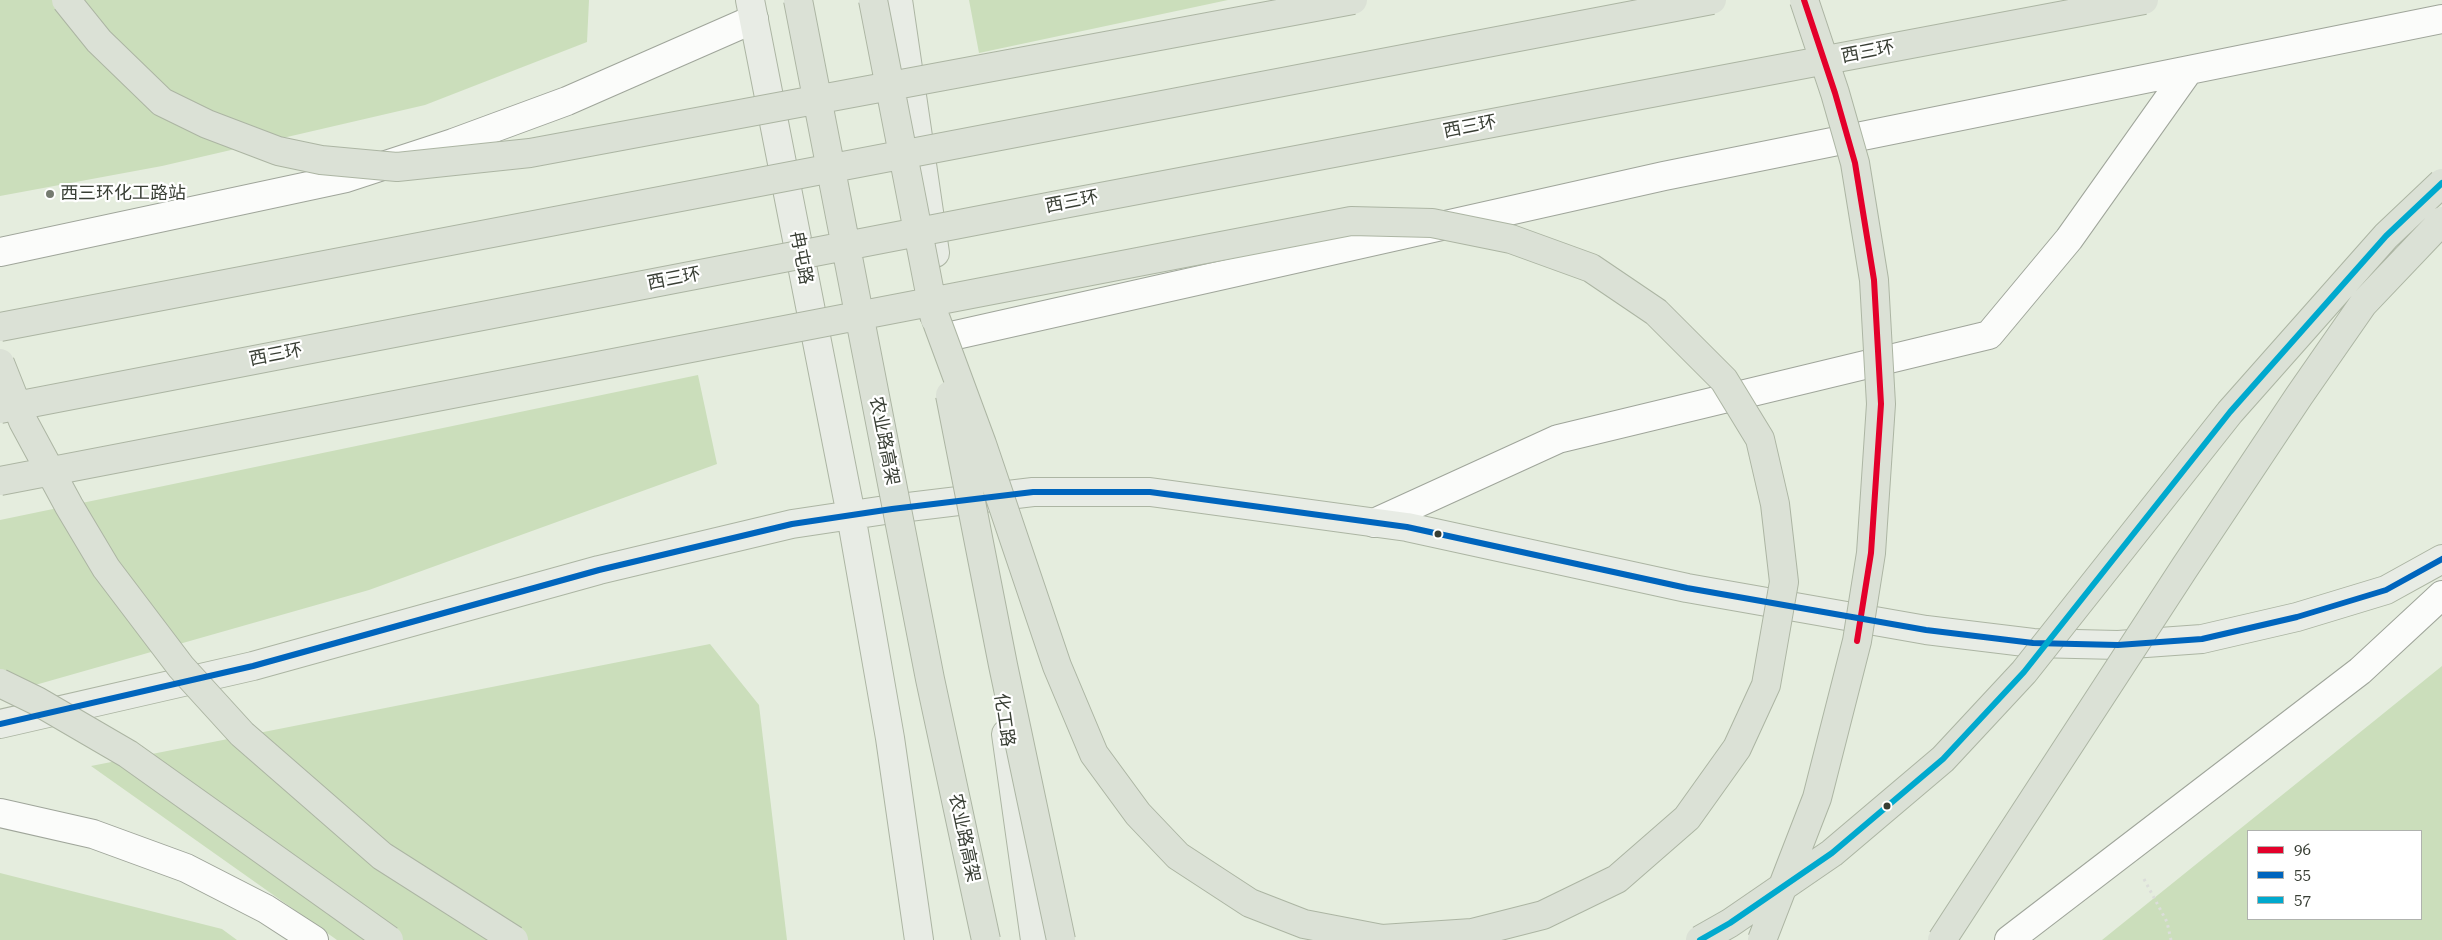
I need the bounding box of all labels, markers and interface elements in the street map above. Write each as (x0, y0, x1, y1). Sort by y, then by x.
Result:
street label: 西三环 (1839, 36, 1897, 68)
street label: 西三环 (1441, 111, 1499, 143)
place label: 西三环化工路站 (60, 183, 186, 205)
street label: 西三环 (1043, 186, 1101, 218)
marker: 西三环化工路站 (44, 188, 56, 200)
street label: 冉屯路 (785, 229, 817, 287)
street label: 西三环 (645, 263, 703, 295)
street label: 西三环 (247, 339, 305, 371)
street label: 农业路高架 (865, 395, 903, 487)
unlabelled marker (1433, 529, 1443, 539)
street label: 化工路 (990, 692, 1018, 748)
street label: 农业路高架 (944, 792, 984, 884)
unlabelled marker (1882, 801, 1892, 811)
legend (2247, 830, 2422, 920)
text: 96 (2294, 841, 2311, 859)
text: 55 (2294, 866, 2311, 884)
text: 57 (2294, 891, 2311, 909)

